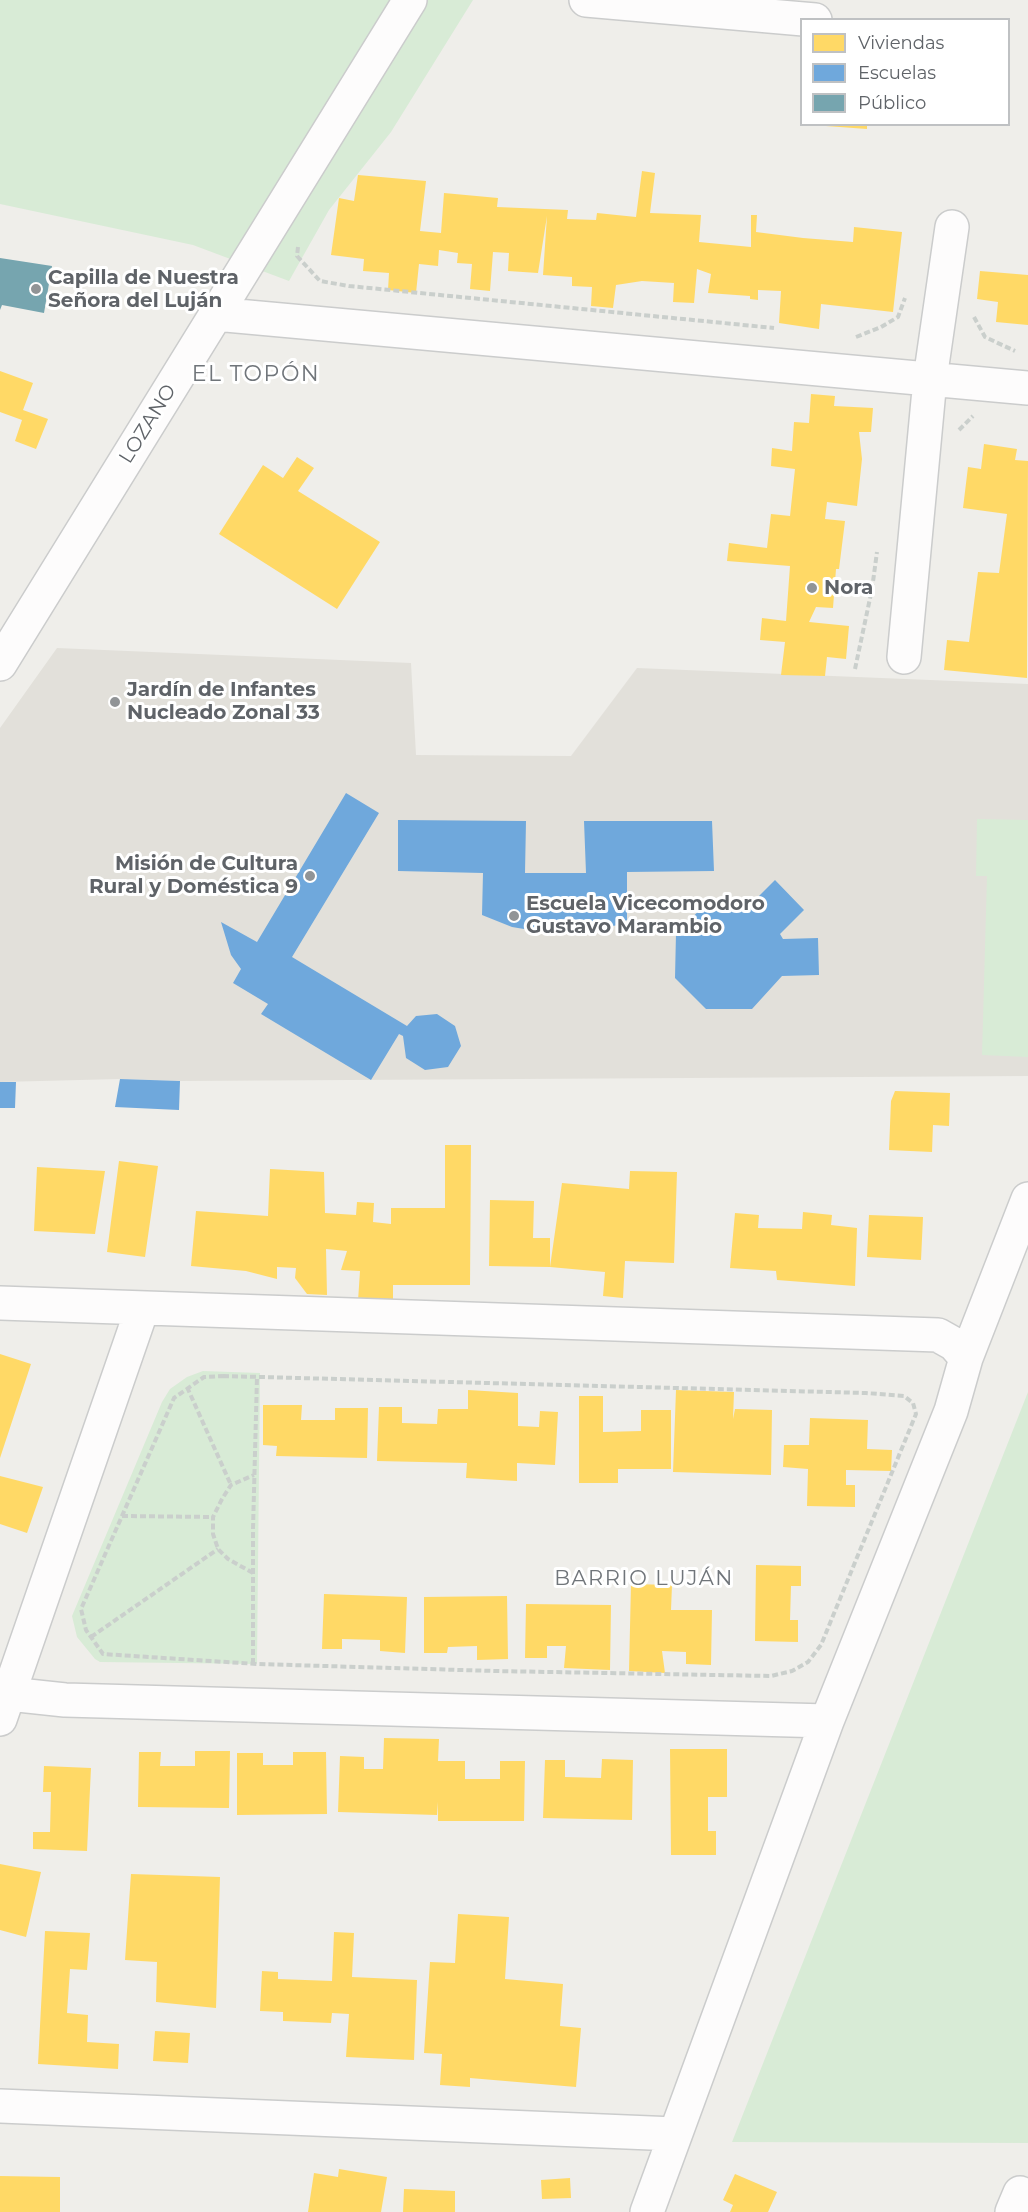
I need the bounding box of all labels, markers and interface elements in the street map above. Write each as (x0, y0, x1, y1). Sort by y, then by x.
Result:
legend (800, 18, 1010, 126)
text: Viviendas (858, 32, 944, 54)
text: Escuelas (858, 62, 936, 84)
text: Público (858, 92, 926, 114)
place label: Capilla de Nuestra Señora del Luján (48, 266, 239, 313)
marker: Capilla de Nuestra Señora del Luján (29, 282, 43, 296)
district label: EL TOPÓN (192, 362, 320, 388)
street label: LOZANO (114, 380, 182, 468)
place label: Nora (824, 576, 873, 600)
marker: Nora (805, 581, 819, 595)
place label: Jardín de Infantes Nucleado Zonal 33 (127, 678, 320, 725)
marker: Jardín de Infantes Nucleado Zonal 33 (108, 695, 122, 709)
place label: Misión de Cultura Rural y Doméstica 9 (89, 852, 298, 899)
marker: Misión de Cultura Rural y Doméstica 9 (303, 869, 317, 883)
place label: Escuela Vicecomodoro Gustavo Marambio (526, 892, 765, 939)
marker: Escuela Vicecomodoro Gustavo Marambio (507, 909, 521, 923)
district label: BARRIO LUJÁN (554, 1566, 734, 1592)

